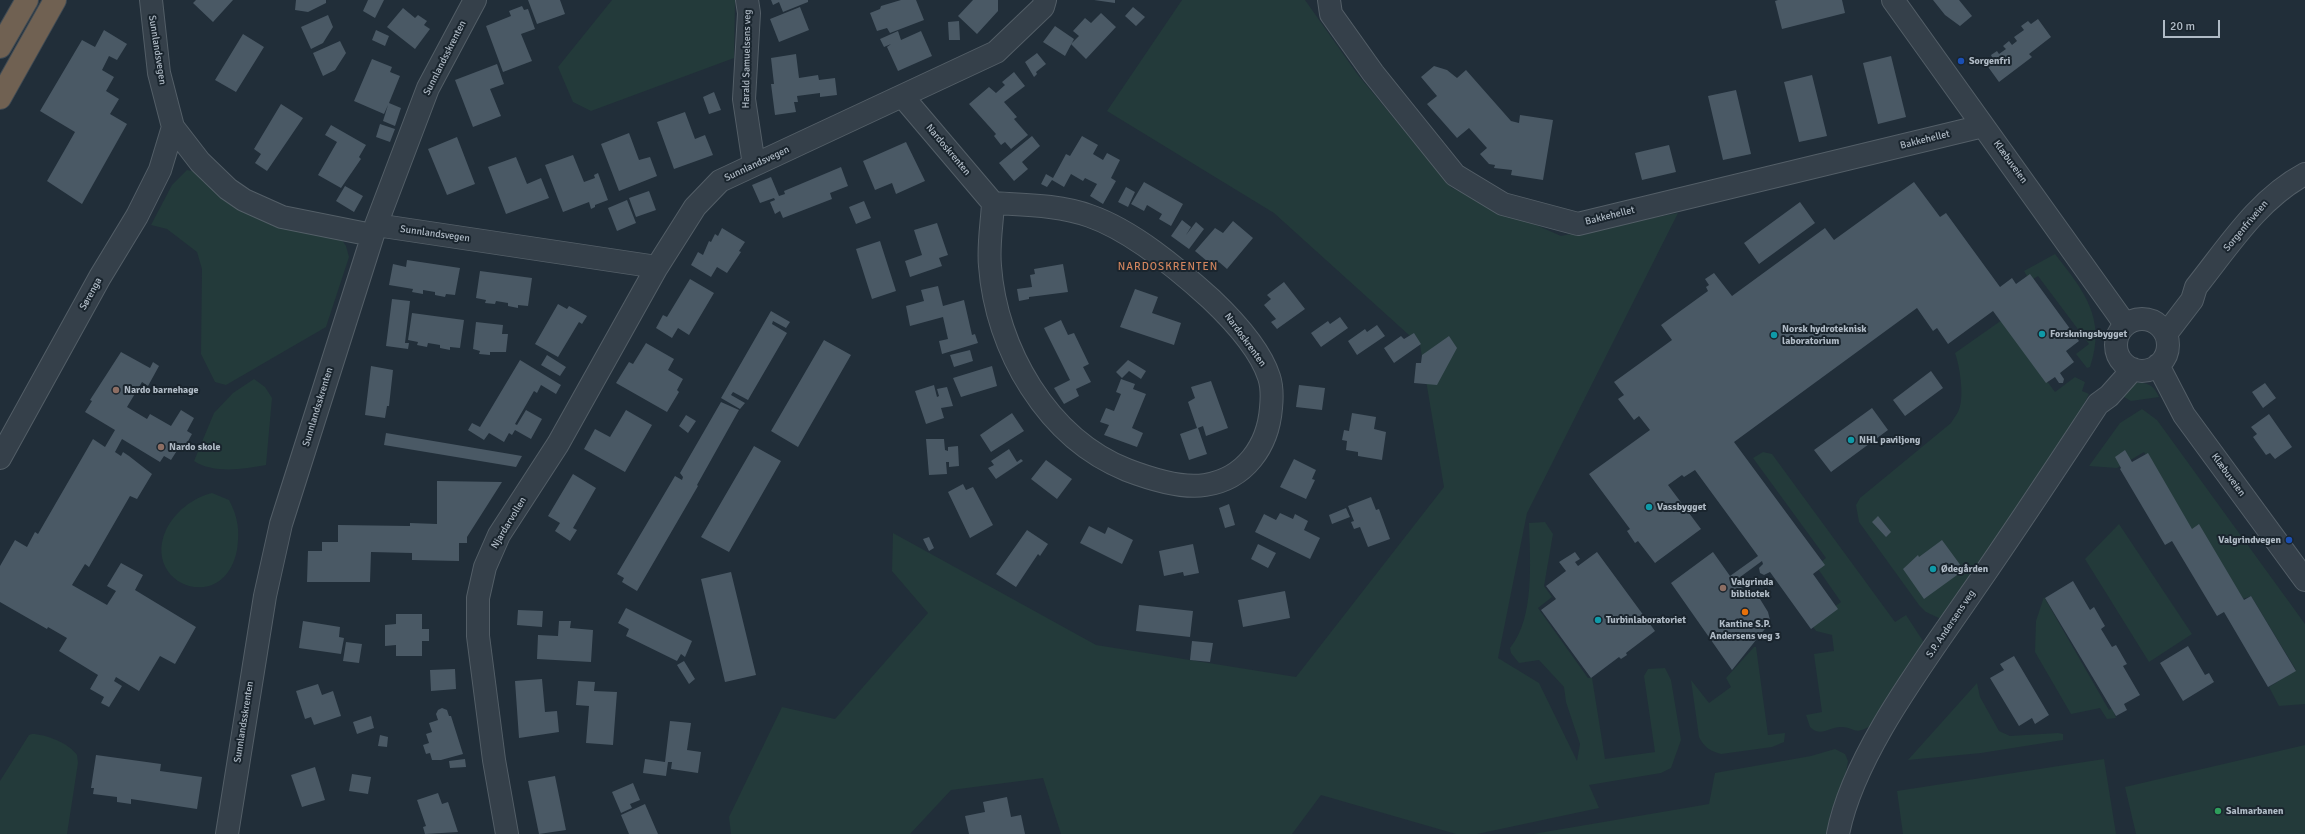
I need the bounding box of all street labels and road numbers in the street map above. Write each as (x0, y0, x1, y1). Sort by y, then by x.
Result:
street label: Harald Samuelsens veg (740, 9, 754, 109)
street label: Sunnlandsvegen (146, 14, 168, 86)
street label: Sunnlandsskrenten (421, 19, 469, 97)
street label: Nardoskrenten (923, 122, 973, 178)
street label: Bakkehellet (1899, 128, 1951, 152)
street label: Klæbuveien (1990, 138, 2030, 186)
street label: Sunnlandsvegen (723, 144, 791, 184)
street label: Sorgenfriveien (2221, 198, 2271, 254)
street label: Bakkehellet (1584, 204, 1636, 228)
street label: Sunnlandsvegen (399, 223, 471, 245)
street label: Sørenga (77, 276, 105, 312)
street label: Nardoskrenten (1222, 311, 1268, 369)
street label: Sunnlandsskrenten (300, 366, 336, 448)
street label: Klæbuveien (2208, 451, 2248, 499)
street label: Njardarvollen (489, 495, 529, 551)
street label: S.P. Andersens veg (1924, 588, 1978, 660)
street label: Sunnlandsskrenten (232, 680, 256, 764)

